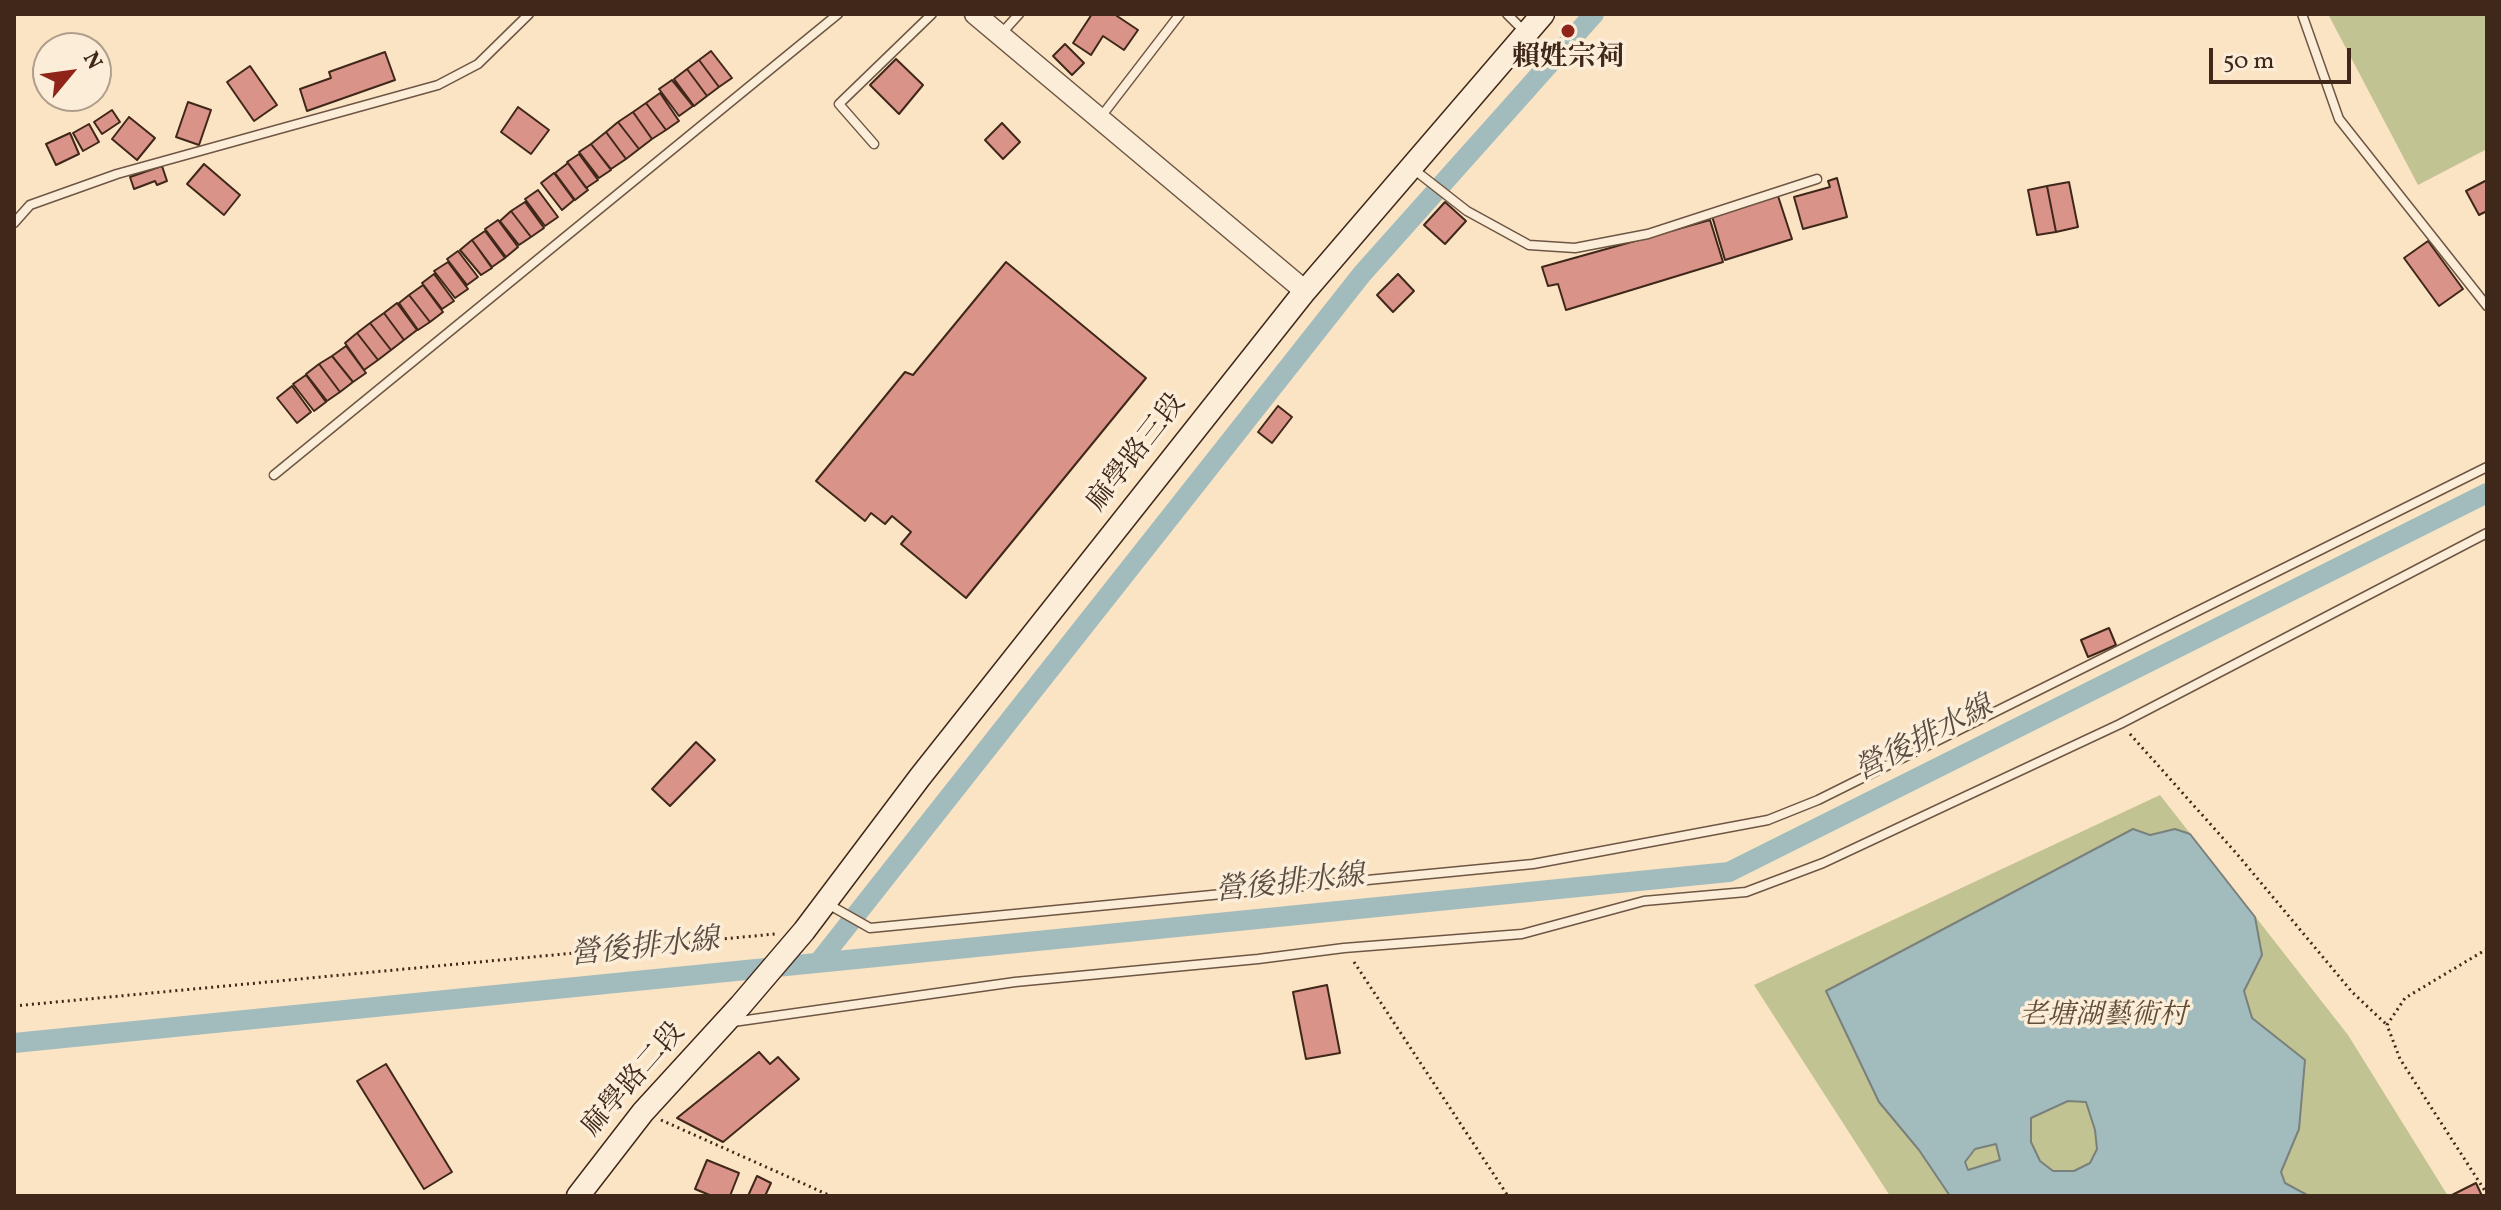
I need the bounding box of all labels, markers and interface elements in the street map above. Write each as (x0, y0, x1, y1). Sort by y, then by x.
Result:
marker: 賴姓宗祠 (1559, 22, 1577, 40)
north arrow (32, 32, 112, 112)
scale bar (2213, 32, 2355, 82)
place label: 賴姓宗祠 (1512, 43, 1624, 77)
text: 50 m (2223, 45, 2275, 79)
text: N (74, 47, 109, 76)
street label: 麻學路三段 (1082, 388, 1194, 520)
water label: 營後排水線 (1850, 691, 2000, 791)
water label: 營後排水線 (1214, 860, 1366, 912)
water label: 營後排水線 (569, 924, 721, 976)
park label: 老塘湖藝術村 (2019, 1001, 2187, 1035)
street label: 麻學路二段 (576, 1017, 694, 1145)

